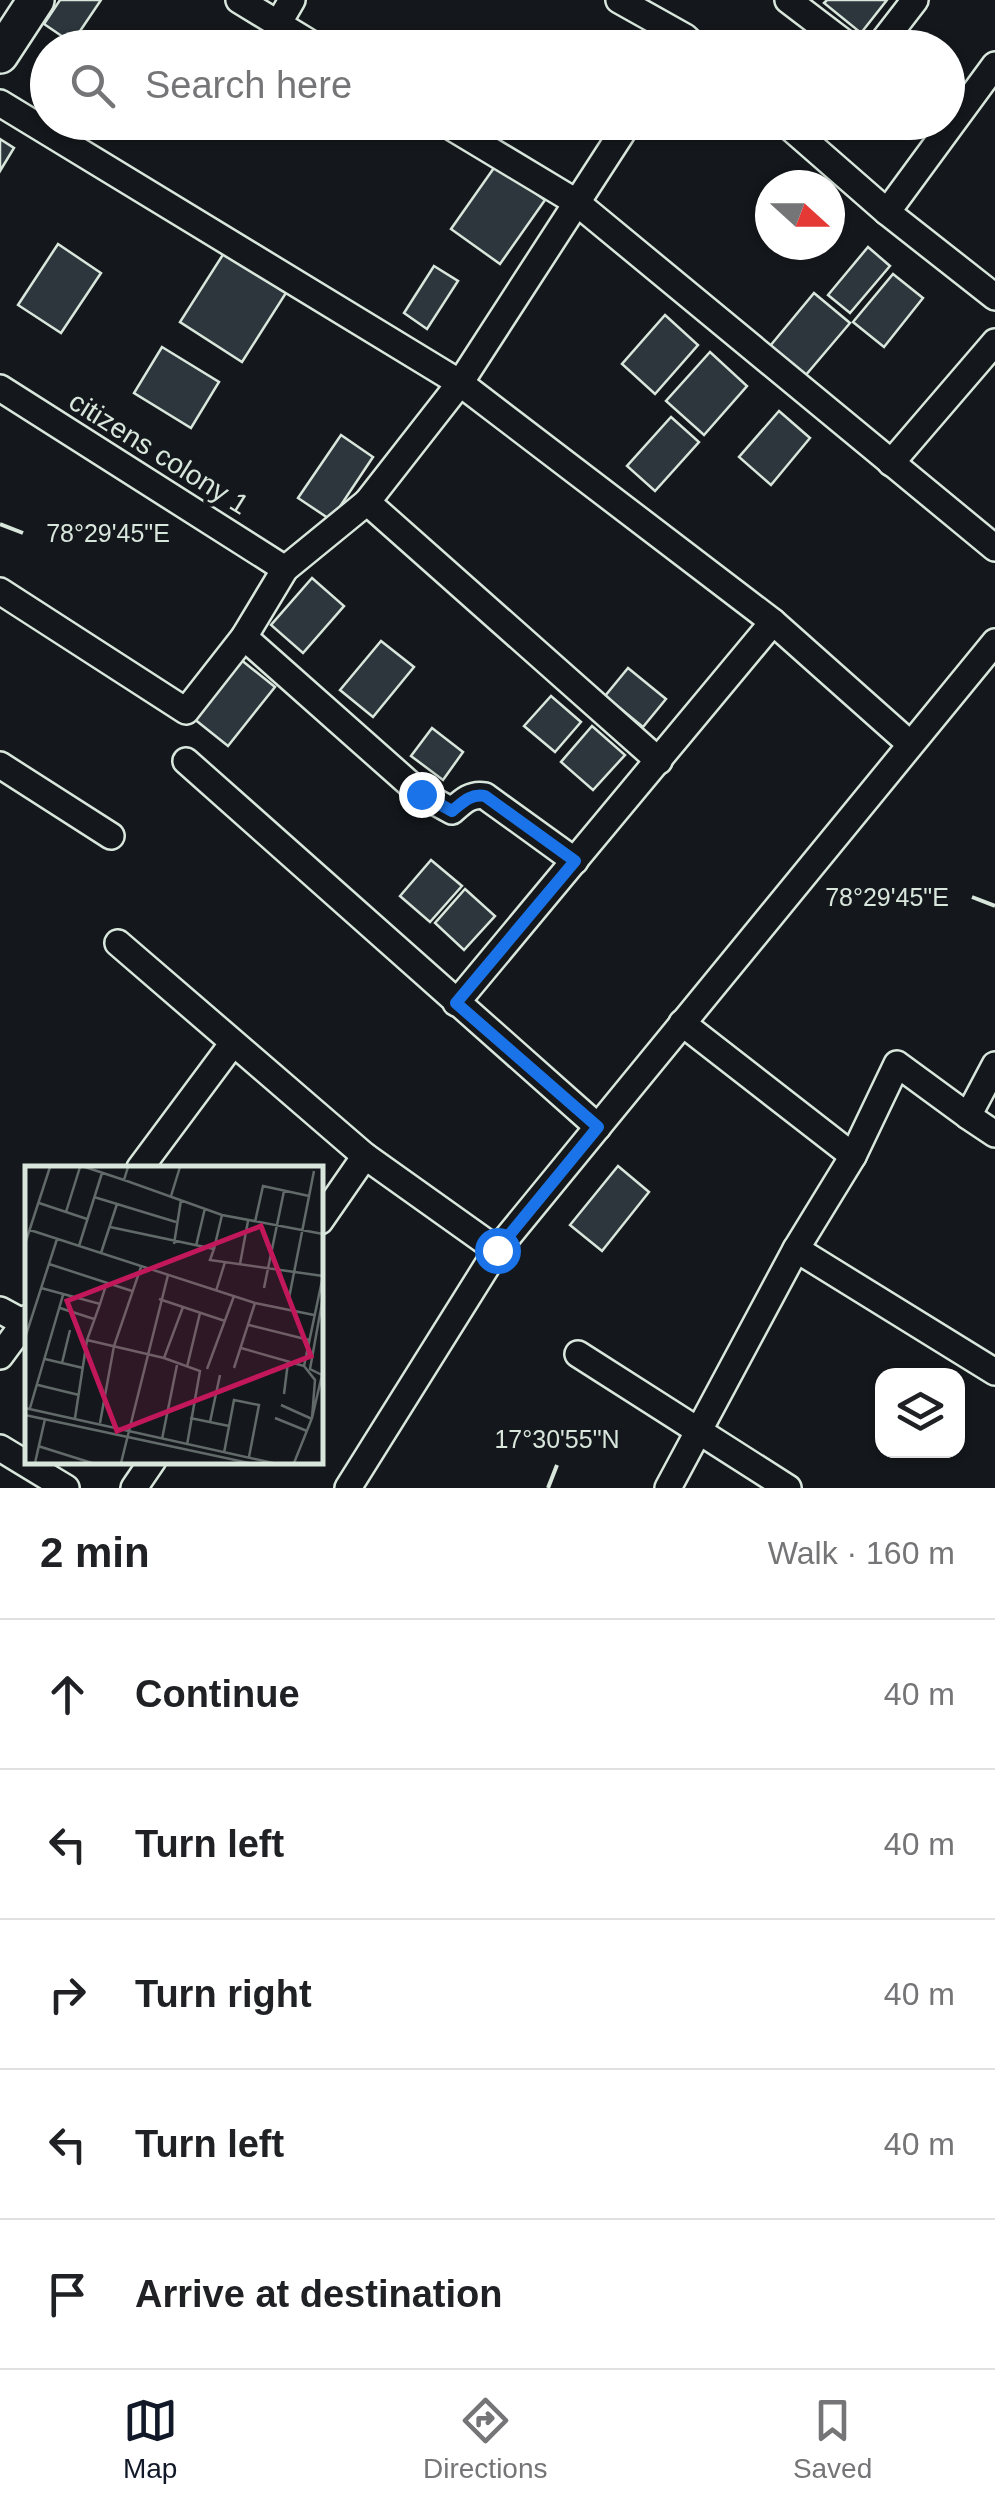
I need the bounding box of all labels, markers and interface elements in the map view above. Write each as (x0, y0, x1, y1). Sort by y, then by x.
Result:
search box (30, 30, 965, 140)
icon: search (65, 58, 120, 113)
text: Search here (145, 64, 352, 106)
north arrow (755, 170, 845, 260)
street label: citizens colony 1 (64, 385, 254, 521)
text: 78°29'45"E (46, 519, 170, 547)
route end (399, 772, 445, 818)
text: 78°29'45"E (825, 883, 949, 911)
inset map (25, 1166, 322, 1463)
route start (475, 1228, 521, 1274)
map controls (875, 1368, 965, 1458)
button: layers (875, 1368, 965, 1458)
text: 17°30'55"N (494, 1425, 620, 1453)
text: 2 min (40, 1529, 150, 1576)
text: Walk · 160 m (768, 1535, 955, 1571)
icon: ahead (40, 1667, 95, 1722)
text: Continue (135, 1673, 300, 1715)
text: 40 m (884, 1676, 955, 1712)
icon: left (40, 1817, 95, 1872)
text: Turn left (135, 1823, 284, 1865)
text: 40 m (884, 1826, 955, 1862)
icon: right (40, 1967, 95, 2022)
text: Turn right (135, 1973, 312, 2015)
text: 40 m (884, 1976, 955, 2012)
icon: left (40, 2117, 95, 2172)
text: Turn left (135, 2123, 284, 2165)
text: 40 m (884, 2126, 955, 2162)
icon: arrive (40, 2267, 95, 2322)
text: Arrive at destination (135, 2273, 502, 2315)
tab: Map (123, 2393, 178, 2485)
tab: Directions (423, 2393, 548, 2485)
tab: Saved (793, 2393, 872, 2485)

